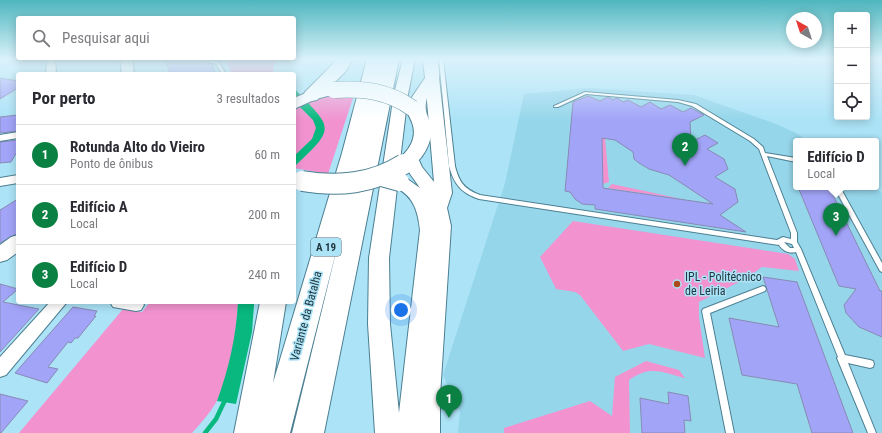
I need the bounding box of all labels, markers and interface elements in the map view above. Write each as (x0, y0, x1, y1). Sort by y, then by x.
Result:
north arrow (786, 12, 822, 48)
map controls (834, 12, 870, 120)
button: + (834, 12, 870, 48)
search box (16, 16, 296, 60)
icon: search (30, 27, 52, 49)
text: Pesquisar aqui (62, 29, 150, 47)
button: − (834, 48, 870, 84)
button: locate (834, 84, 870, 120)
text: Por perto (32, 88, 96, 108)
text: 3 resultados (216, 91, 280, 106)
pin: 2 (672, 133, 698, 166)
text: Rotunda Alto do Vieiro (70, 138, 205, 156)
popup (793, 138, 879, 190)
text: 1 (42, 147, 48, 162)
text: 60 m (254, 147, 280, 162)
text: Edifício D (807, 148, 865, 166)
text: Ponto de ônibus (70, 156, 153, 171)
text: Local (807, 166, 835, 181)
text: Edifício A (70, 198, 128, 216)
pin: 3 (823, 203, 849, 236)
text: 2 (42, 207, 48, 222)
text: 200 m (248, 207, 280, 222)
text: Local (70, 216, 98, 231)
road number: A 19 (311, 238, 341, 256)
text: Edifício D (70, 258, 127, 276)
text: 3 (42, 267, 48, 282)
text: 240 m (248, 267, 280, 282)
street label: Variante da Batalha (287, 269, 325, 362)
place label: IPL - Politécnico de Leiria (685, 270, 762, 298)
text: Local (70, 276, 98, 291)
marker: IPL - Politécnico de Leiria (672, 279, 682, 289)
your location (391, 300, 411, 320)
pin: 1 (436, 385, 462, 418)

